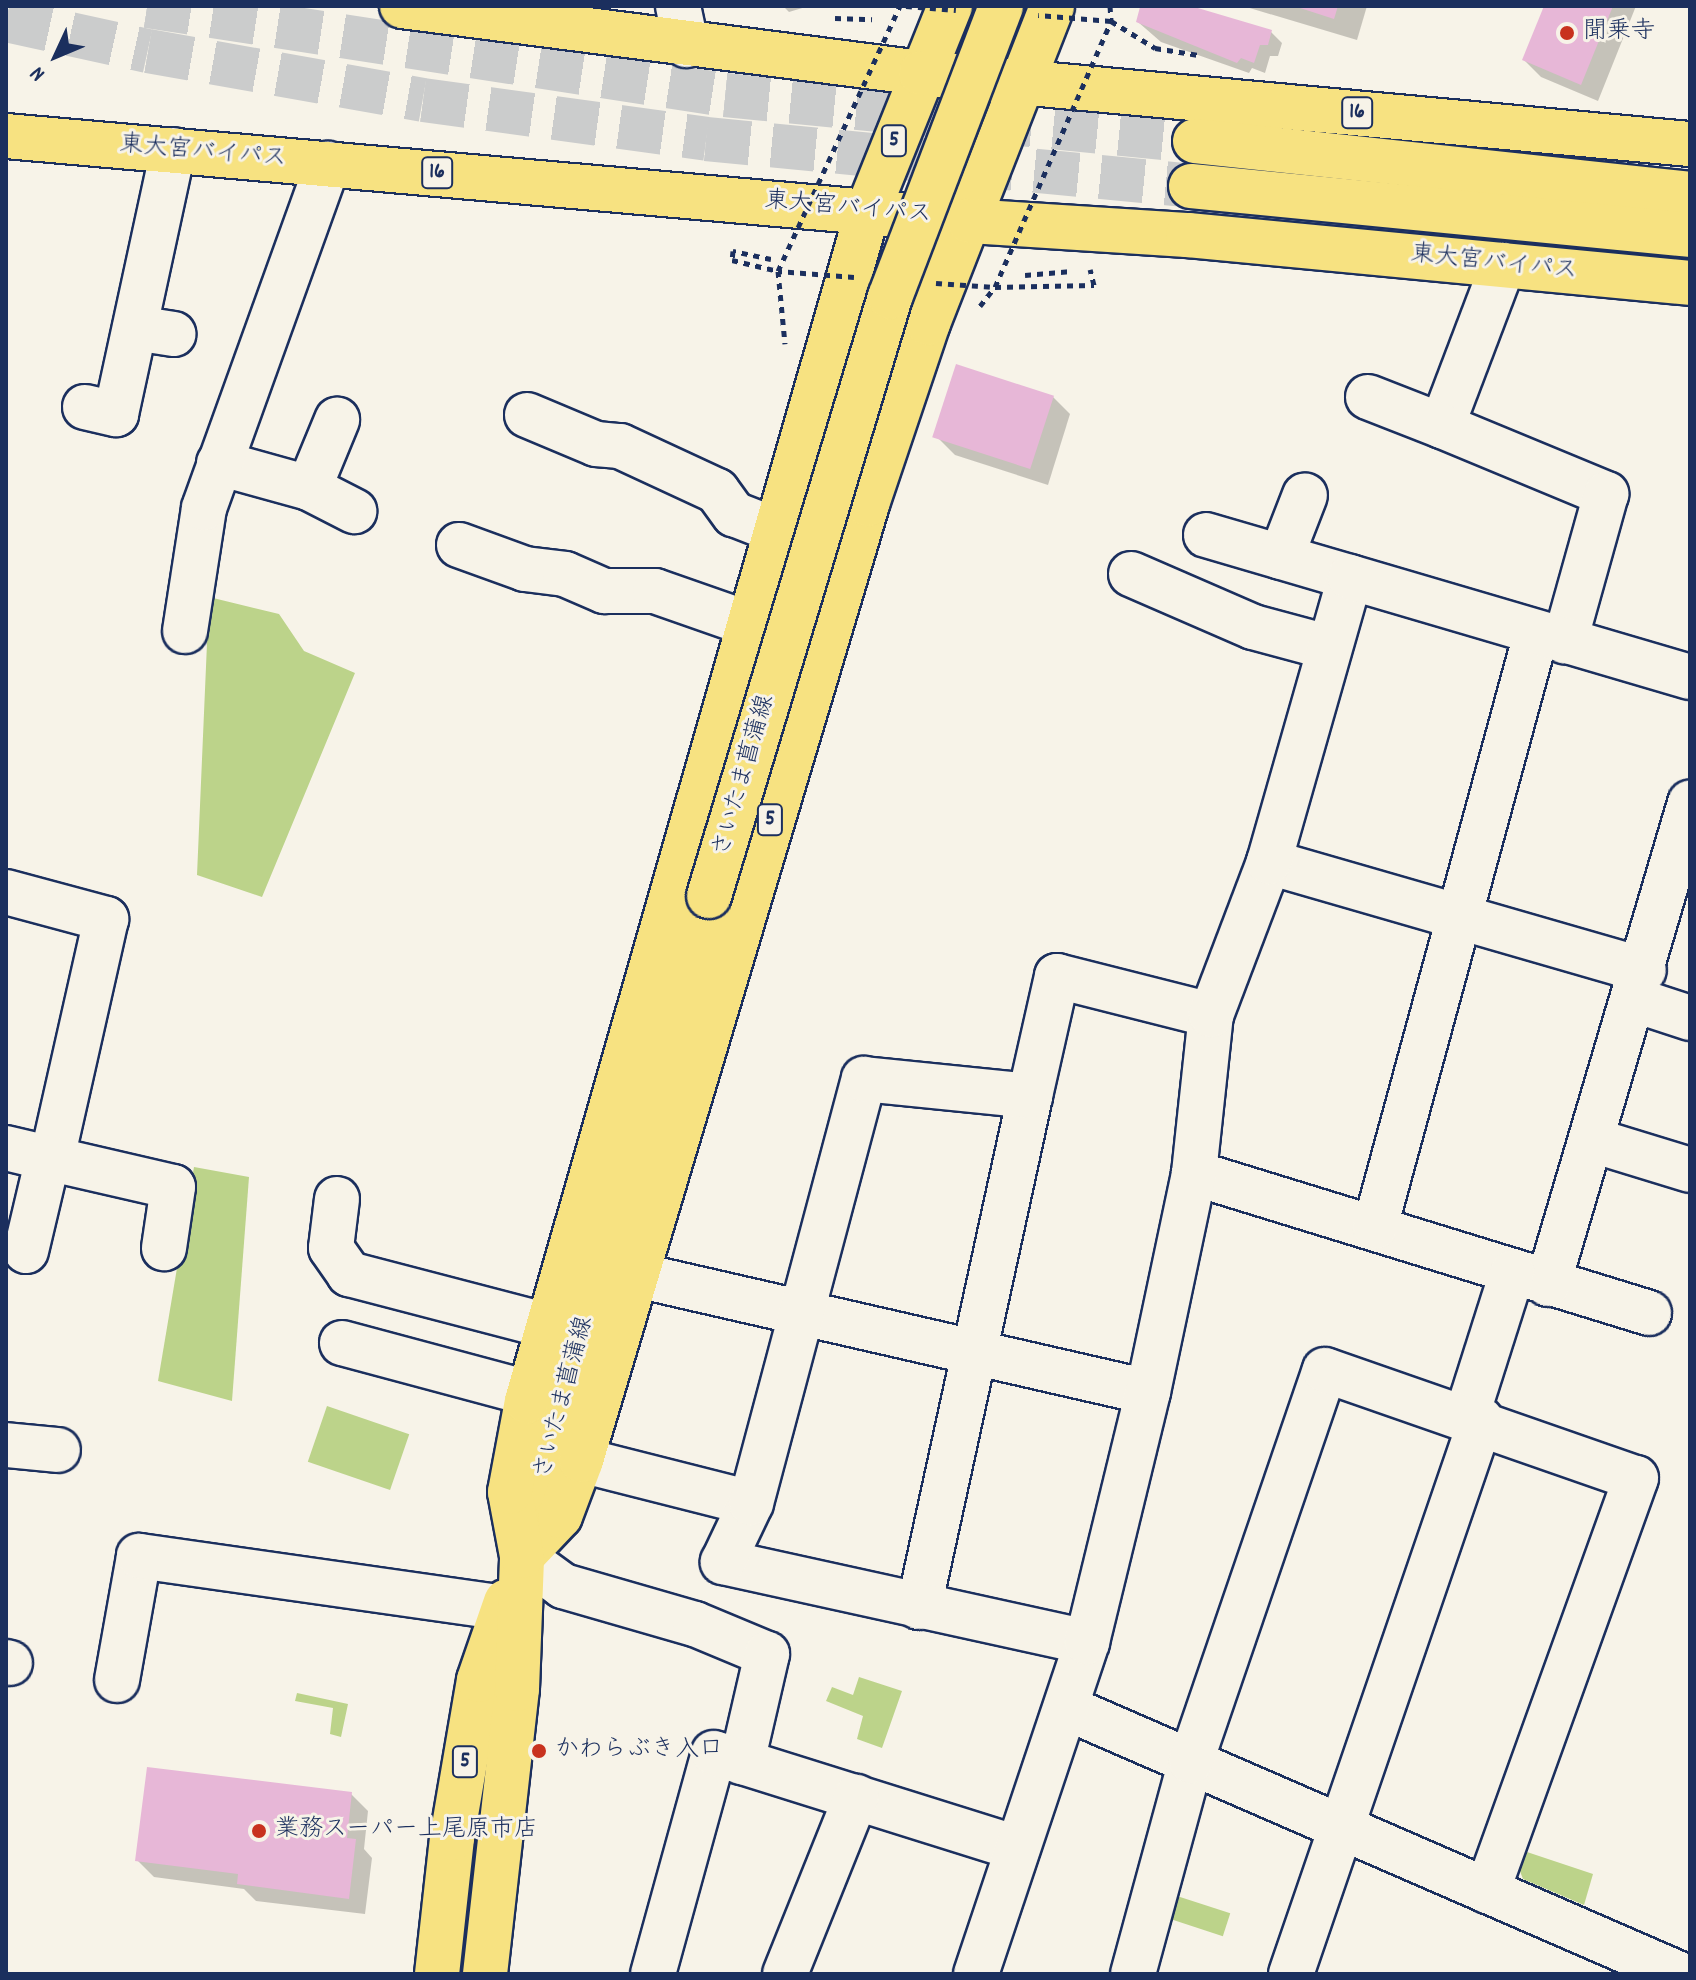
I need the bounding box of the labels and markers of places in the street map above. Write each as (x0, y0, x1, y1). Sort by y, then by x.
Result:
place label: 聞乗寺 (1583, 19, 1655, 47)
marker: 聞乗寺 (1558, 24, 1576, 42)
place label: かわらぶき入口 (555, 1737, 723, 1765)
marker: かわらぶき入口 (530, 1742, 548, 1760)
place label: 業務スーパー上尾原市店 (275, 1817, 538, 1845)
marker: 業務スーパー上尾原市店 (250, 1822, 268, 1840)

